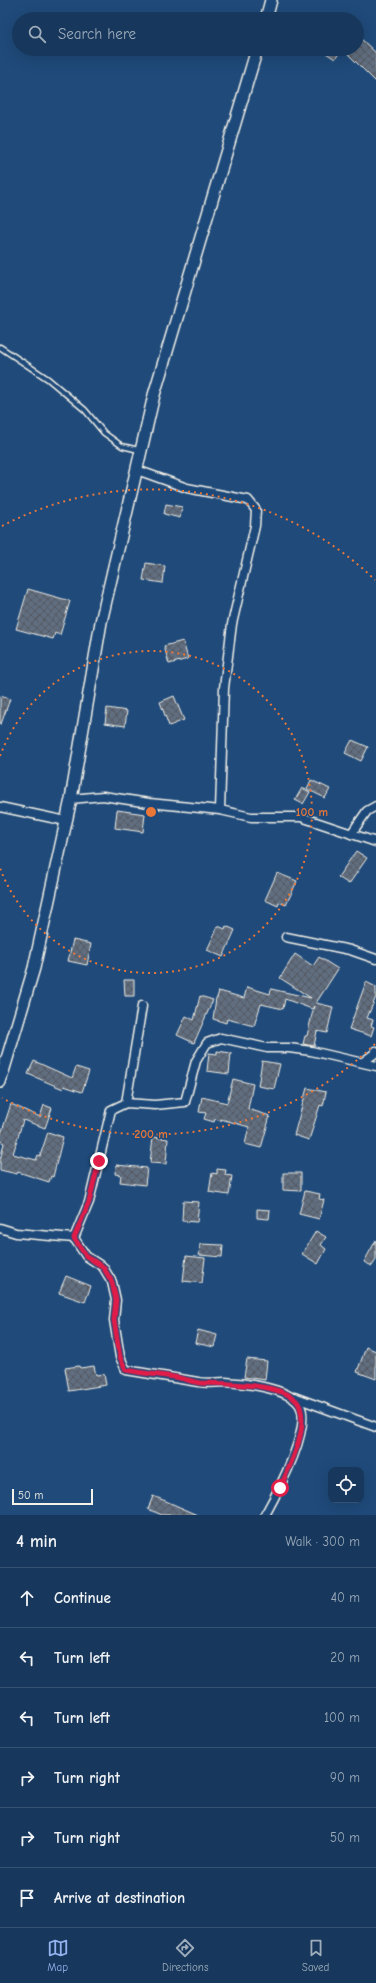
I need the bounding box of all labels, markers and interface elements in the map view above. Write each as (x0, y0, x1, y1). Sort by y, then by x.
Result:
search box (12, 12, 364, 56)
icon: search (26, 23, 48, 45)
text: Search here (58, 25, 136, 43)
centre of rings (144, 805, 158, 819)
text: 100 m (296, 805, 328, 819)
text: 200 m (134, 1127, 168, 1141)
route end (90, 1152, 108, 1170)
map controls (328, 1467, 364, 1503)
button: locate (328, 1467, 364, 1503)
route start (271, 1479, 289, 1497)
scale bar (12, 1487, 93, 1506)
text: 50 m (18, 1489, 43, 1502)
text: 4 min (16, 1532, 57, 1551)
text: Walk · 300 m (285, 1534, 360, 1549)
icon: ahead (16, 1587, 38, 1609)
text: Continue (54, 1589, 111, 1607)
text: 40 m (331, 1590, 360, 1605)
icon: left (16, 1647, 38, 1669)
text: Turn left (54, 1649, 110, 1667)
text: 20 m (330, 1650, 360, 1665)
icon: left (16, 1707, 38, 1729)
text: Turn left (54, 1709, 110, 1727)
text: 100 m (324, 1710, 360, 1725)
icon: right (16, 1767, 38, 1789)
text: Turn right (54, 1769, 120, 1787)
text: 90 m (330, 1770, 360, 1785)
icon: right (16, 1827, 38, 1849)
text: Turn right (54, 1829, 120, 1847)
text: 50 m (330, 1830, 360, 1845)
icon: arrive (16, 1887, 38, 1909)
text: Arrive at destination (54, 1889, 185, 1907)
tab: Map (47, 1937, 69, 1974)
tab: Directions (162, 1937, 209, 1974)
tab: Saved (302, 1937, 329, 1974)

